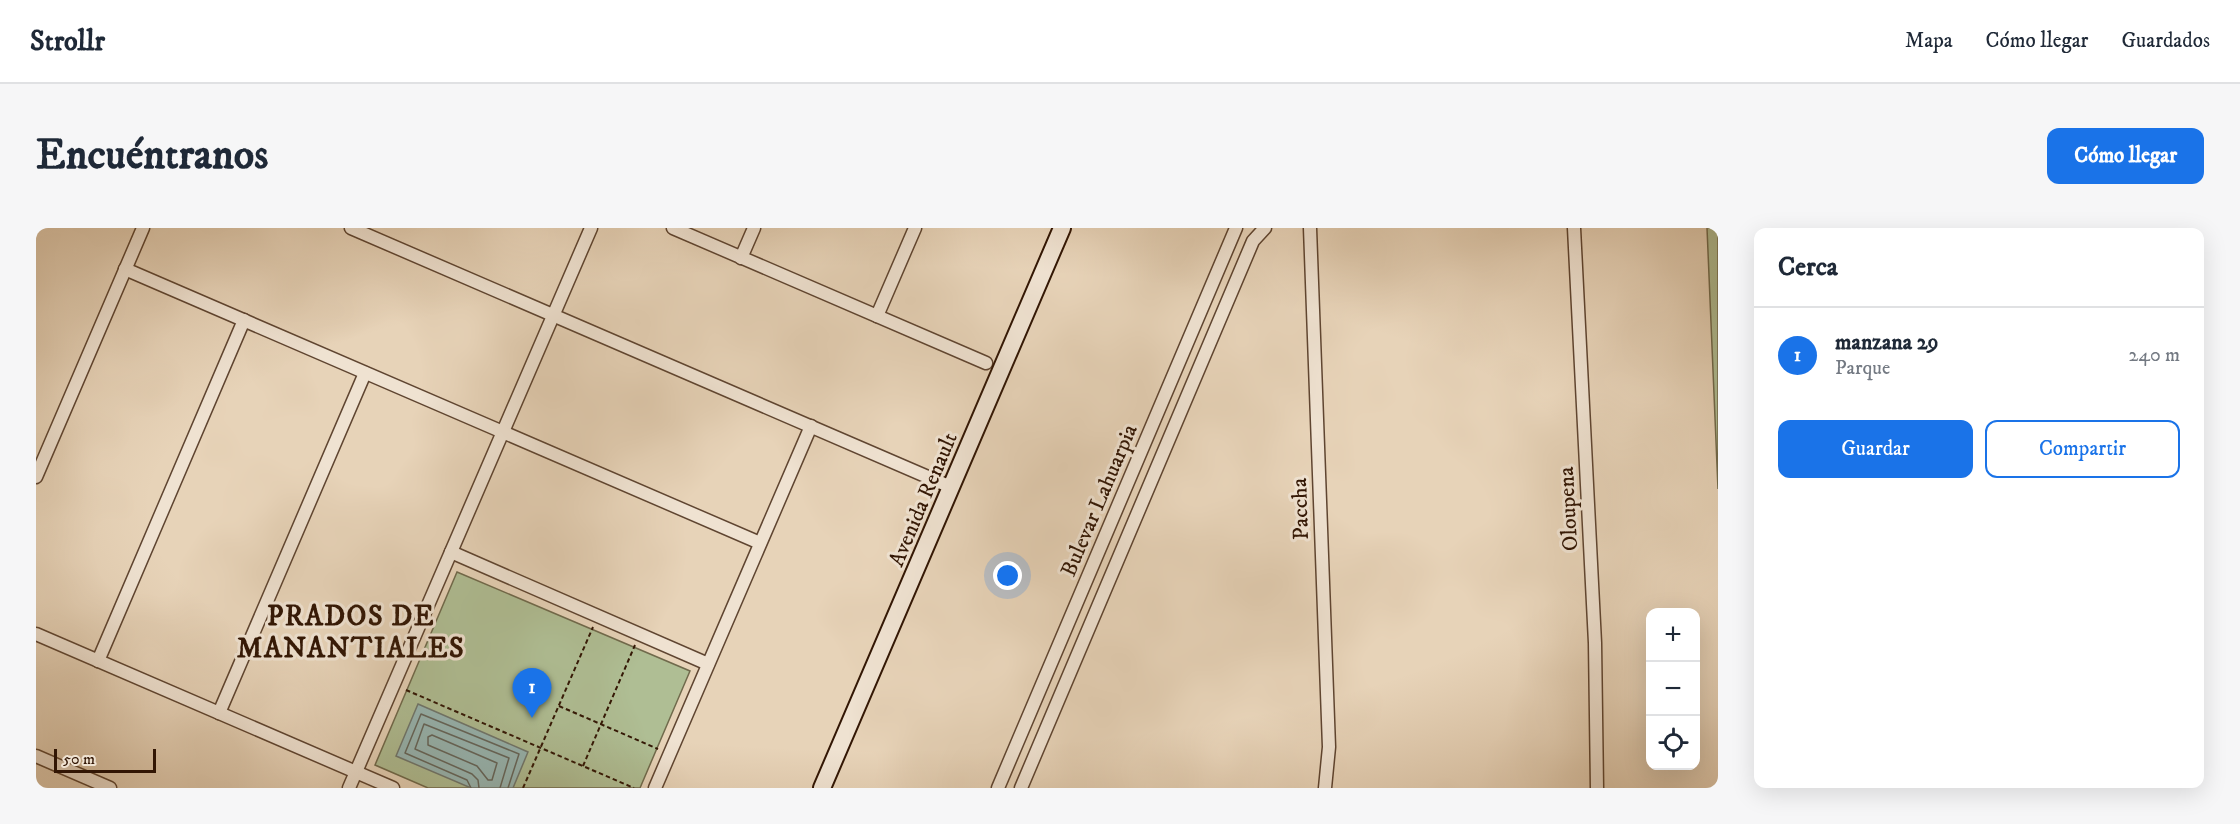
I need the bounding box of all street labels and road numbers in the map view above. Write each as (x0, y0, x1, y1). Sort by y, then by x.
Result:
street label: Bulevar Lahuarpia (1055, 420, 1144, 581)
street label: Avenida Renault (883, 428, 964, 571)
street label: Oloupena (1553, 466, 1584, 552)
street label: Paccha (1286, 477, 1315, 540)

